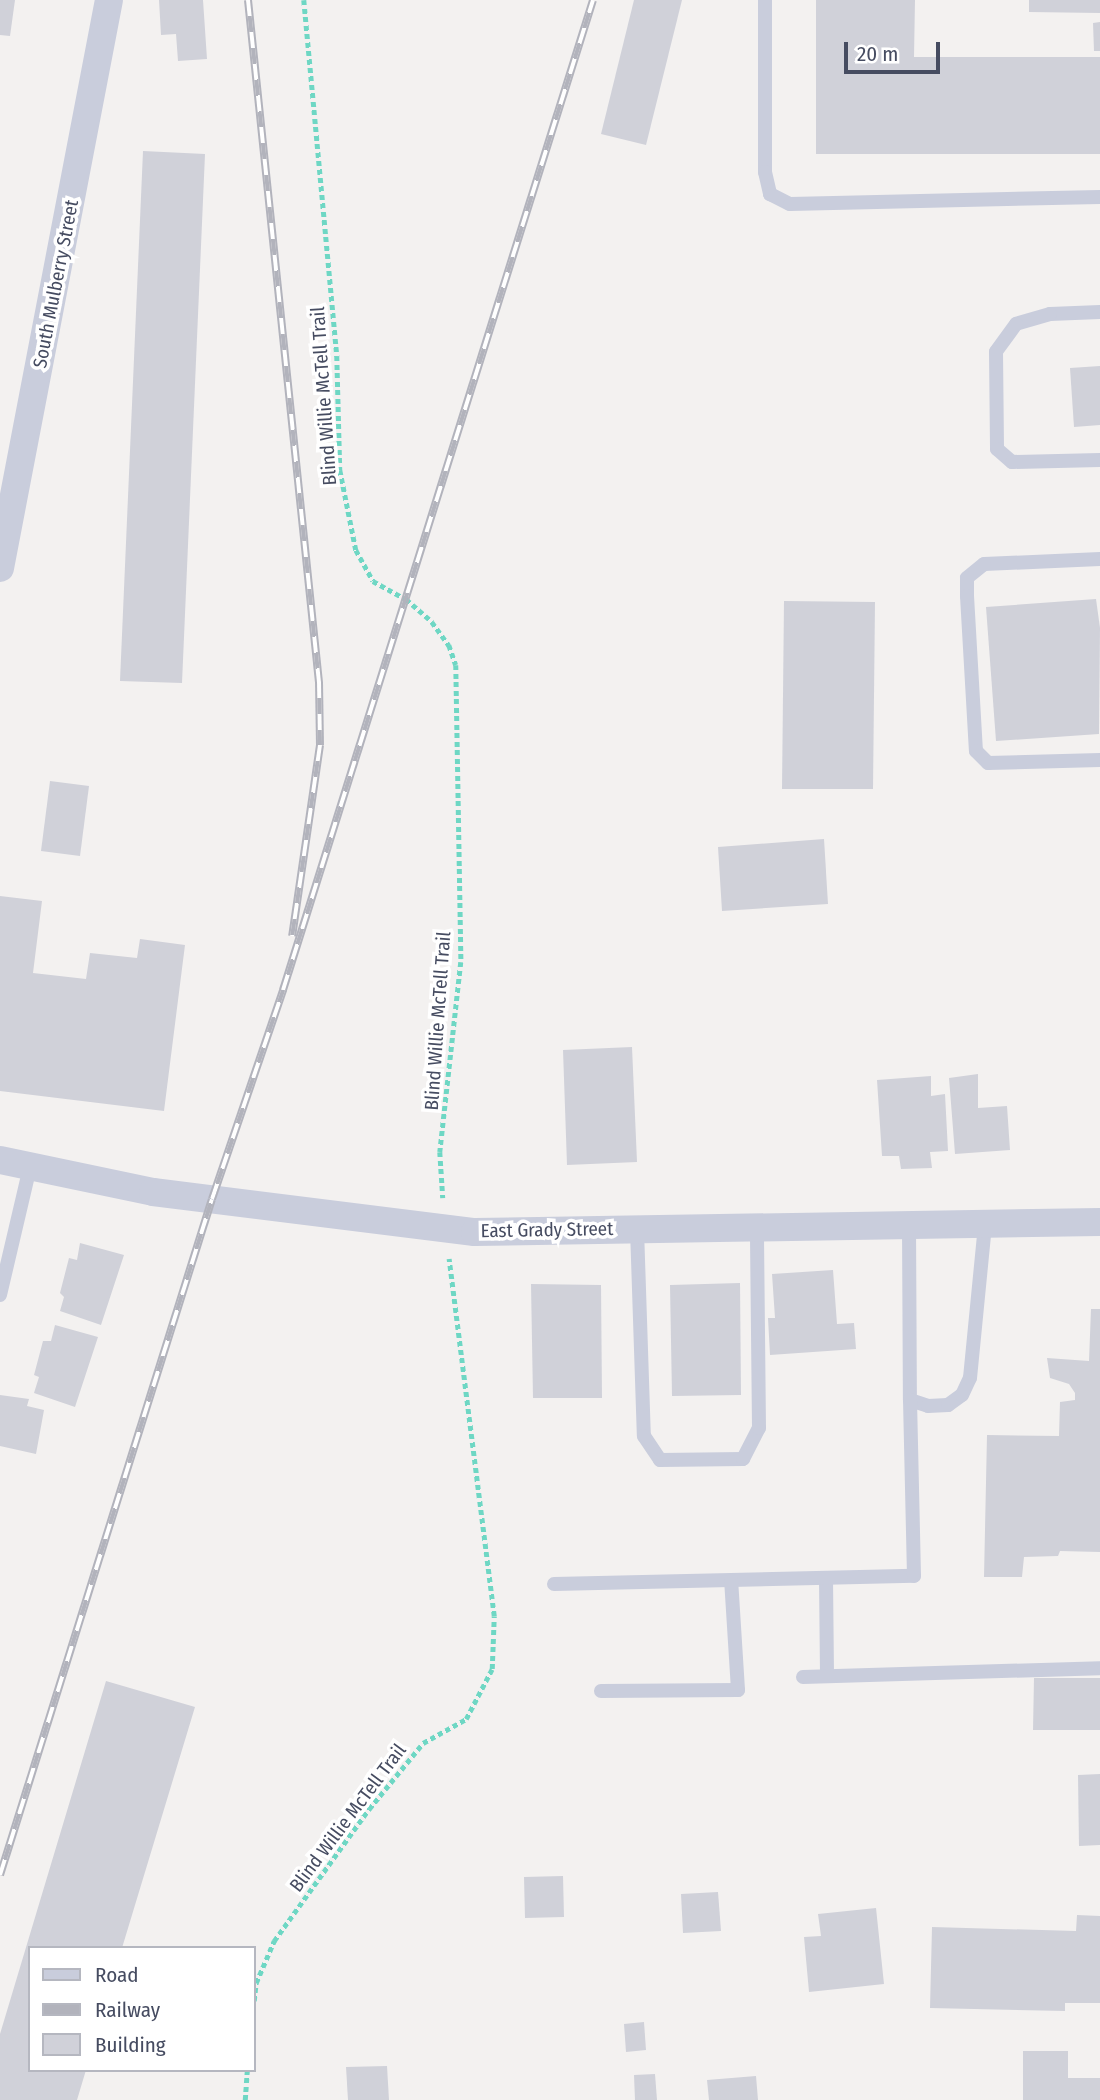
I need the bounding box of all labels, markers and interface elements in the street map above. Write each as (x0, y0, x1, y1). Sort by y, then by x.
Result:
scale bar (848, 28, 944, 72)
text: 20 m (857, 41, 898, 67)
street label: South Mulberry Street (29, 198, 83, 370)
street label: Blind Willie McTell Trail (306, 306, 342, 486)
street label: Blind Willie McTell Trail (420, 931, 456, 1111)
street label: East Grady Street (480, 1217, 614, 1243)
street label: Blind Willie McTell Trail (285, 1740, 411, 1896)
legend (28, 1946, 256, 2072)
text: Road (95, 1962, 139, 1988)
text: Railway (95, 1997, 160, 2023)
text: Building (95, 2032, 166, 2058)

